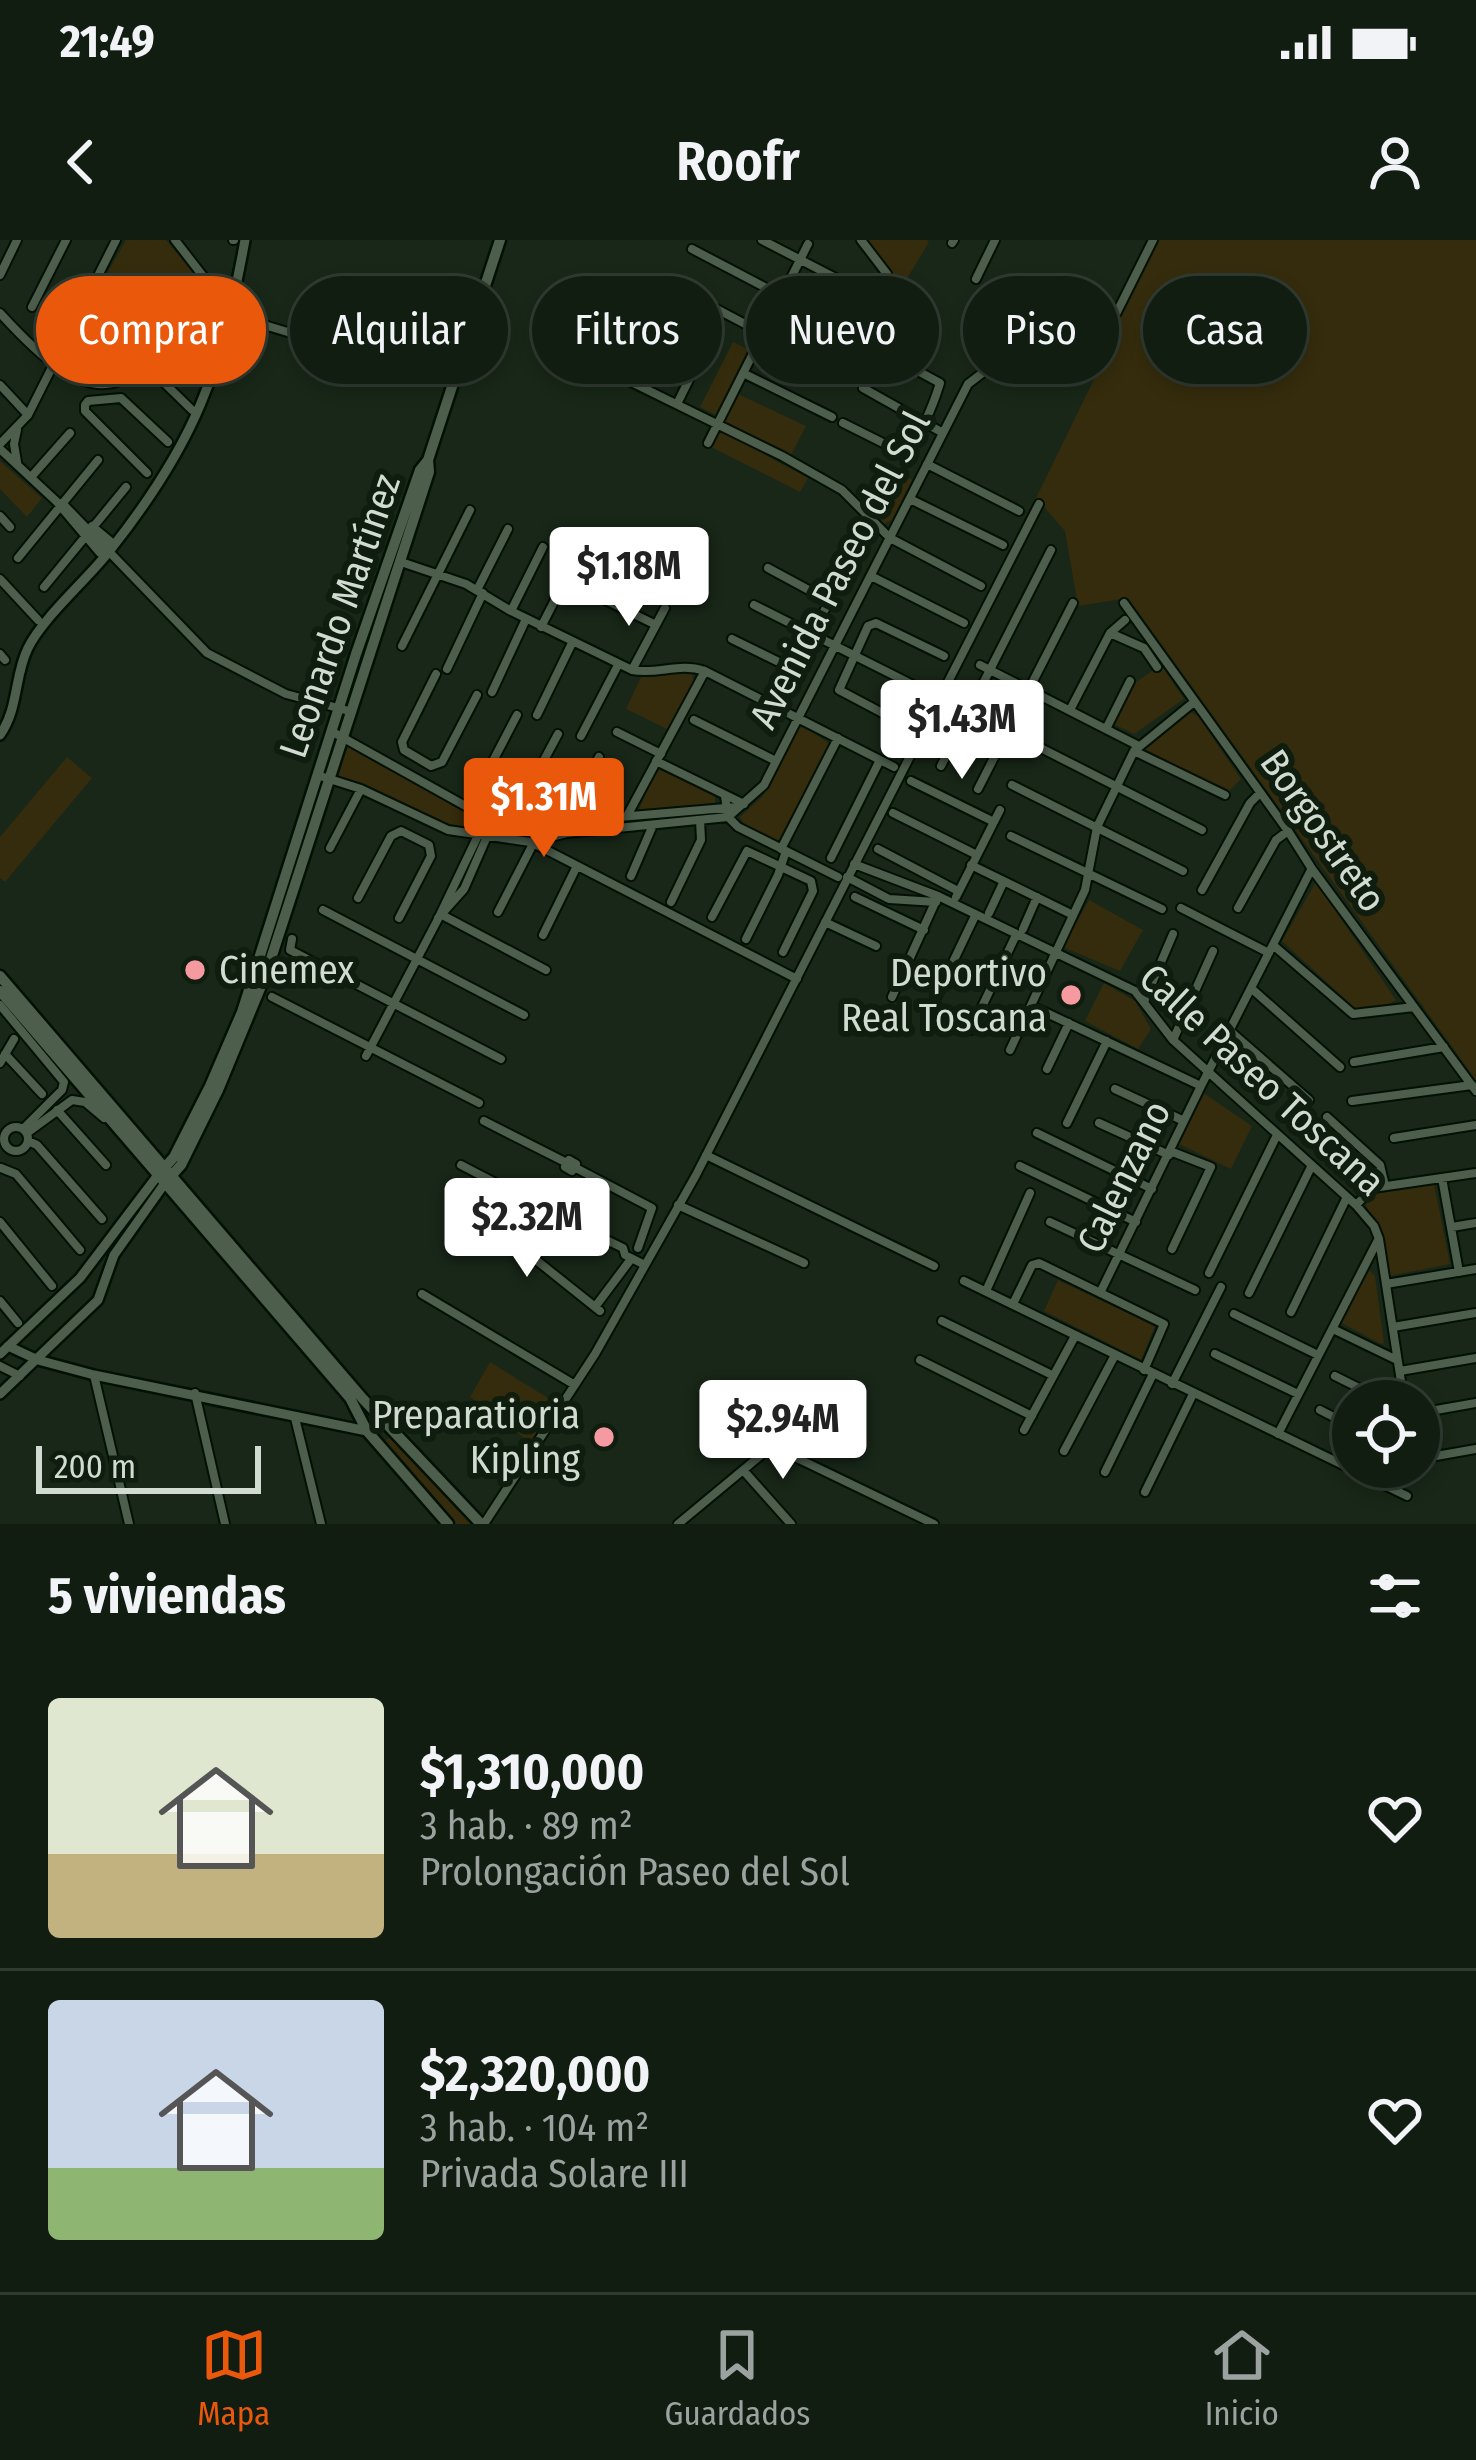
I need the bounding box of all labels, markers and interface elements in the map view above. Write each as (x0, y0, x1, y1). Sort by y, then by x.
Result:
text: 21:49 (60, 15, 155, 69)
icon: back (48, 129, 114, 195)
icon: person (1362, 129, 1428, 195)
text: Roofr (676, 130, 800, 194)
chip: Comprar (36, 276, 266, 384)
chip: Alquilar (290, 276, 508, 384)
chip: Filtros (532, 276, 722, 384)
chip: Nuevo (746, 276, 939, 384)
chip: Piso (963, 276, 1119, 384)
chip: Casa (1143, 276, 1307, 384)
street label: Avenida Paseo del Sol (740, 404, 940, 736)
street label: Leonardo Martínez (270, 468, 410, 764)
pin: $1.18M (531, 527, 727, 629)
text: $1.18M (577, 543, 681, 589)
pin: $1.43M (864, 680, 1060, 782)
text: $1.43M (908, 696, 1016, 742)
street label: Borgostreto (1251, 741, 1395, 921)
pin: $1.31M (446, 758, 642, 860)
text: $1.31M (491, 774, 597, 820)
place label: Cinemex (219, 947, 354, 993)
place label: Deportivo Real Toscana (841, 950, 1047, 1041)
street label: Calle Paseo Toscana (1130, 955, 1394, 1205)
marker: Cinemex (182, 957, 208, 983)
marker: Deportivo Real Toscana (1058, 982, 1084, 1008)
street label: Calenzano (1068, 1094, 1180, 1260)
pin: $2.32M (429, 1178, 625, 1280)
text: $2.32M (472, 1194, 582, 1240)
pin: $2.94M (685, 1380, 881, 1482)
map controls (1332, 1380, 1440, 1488)
button: locate (1332, 1380, 1440, 1488)
place label: Preparatioria Kipling (372, 1392, 581, 1483)
text: $2.94M (726, 1396, 840, 1442)
marker: Preparatioria Kipling (591, 1424, 617, 1450)
scale bar (36, 1440, 261, 1493)
text: 200 m (54, 1447, 136, 1487)
icon: filters (1362, 1563, 1428, 1629)
text: 5 viviendas (48, 1565, 286, 1627)
text: $1,310,000 (420, 1741, 644, 1803)
icon: home (144, 1746, 288, 1890)
icon: heart (1362, 1785, 1428, 1851)
text: 3 hab. · 89 m² (420, 1803, 633, 1849)
text: Prolongación Paseo del Sol (420, 1849, 850, 1895)
text: $2,320,000 (420, 2043, 650, 2105)
icon: home (144, 2048, 288, 2192)
icon: heart (1362, 2087, 1428, 2153)
text: 3 hab. · 104 m² (420, 2105, 649, 2151)
text: Privada Solare III (420, 2151, 689, 2197)
tab: Mapa (197, 2322, 270, 2434)
tab: Guardados (664, 2322, 810, 2434)
tab: Inicio (1205, 2322, 1279, 2434)

